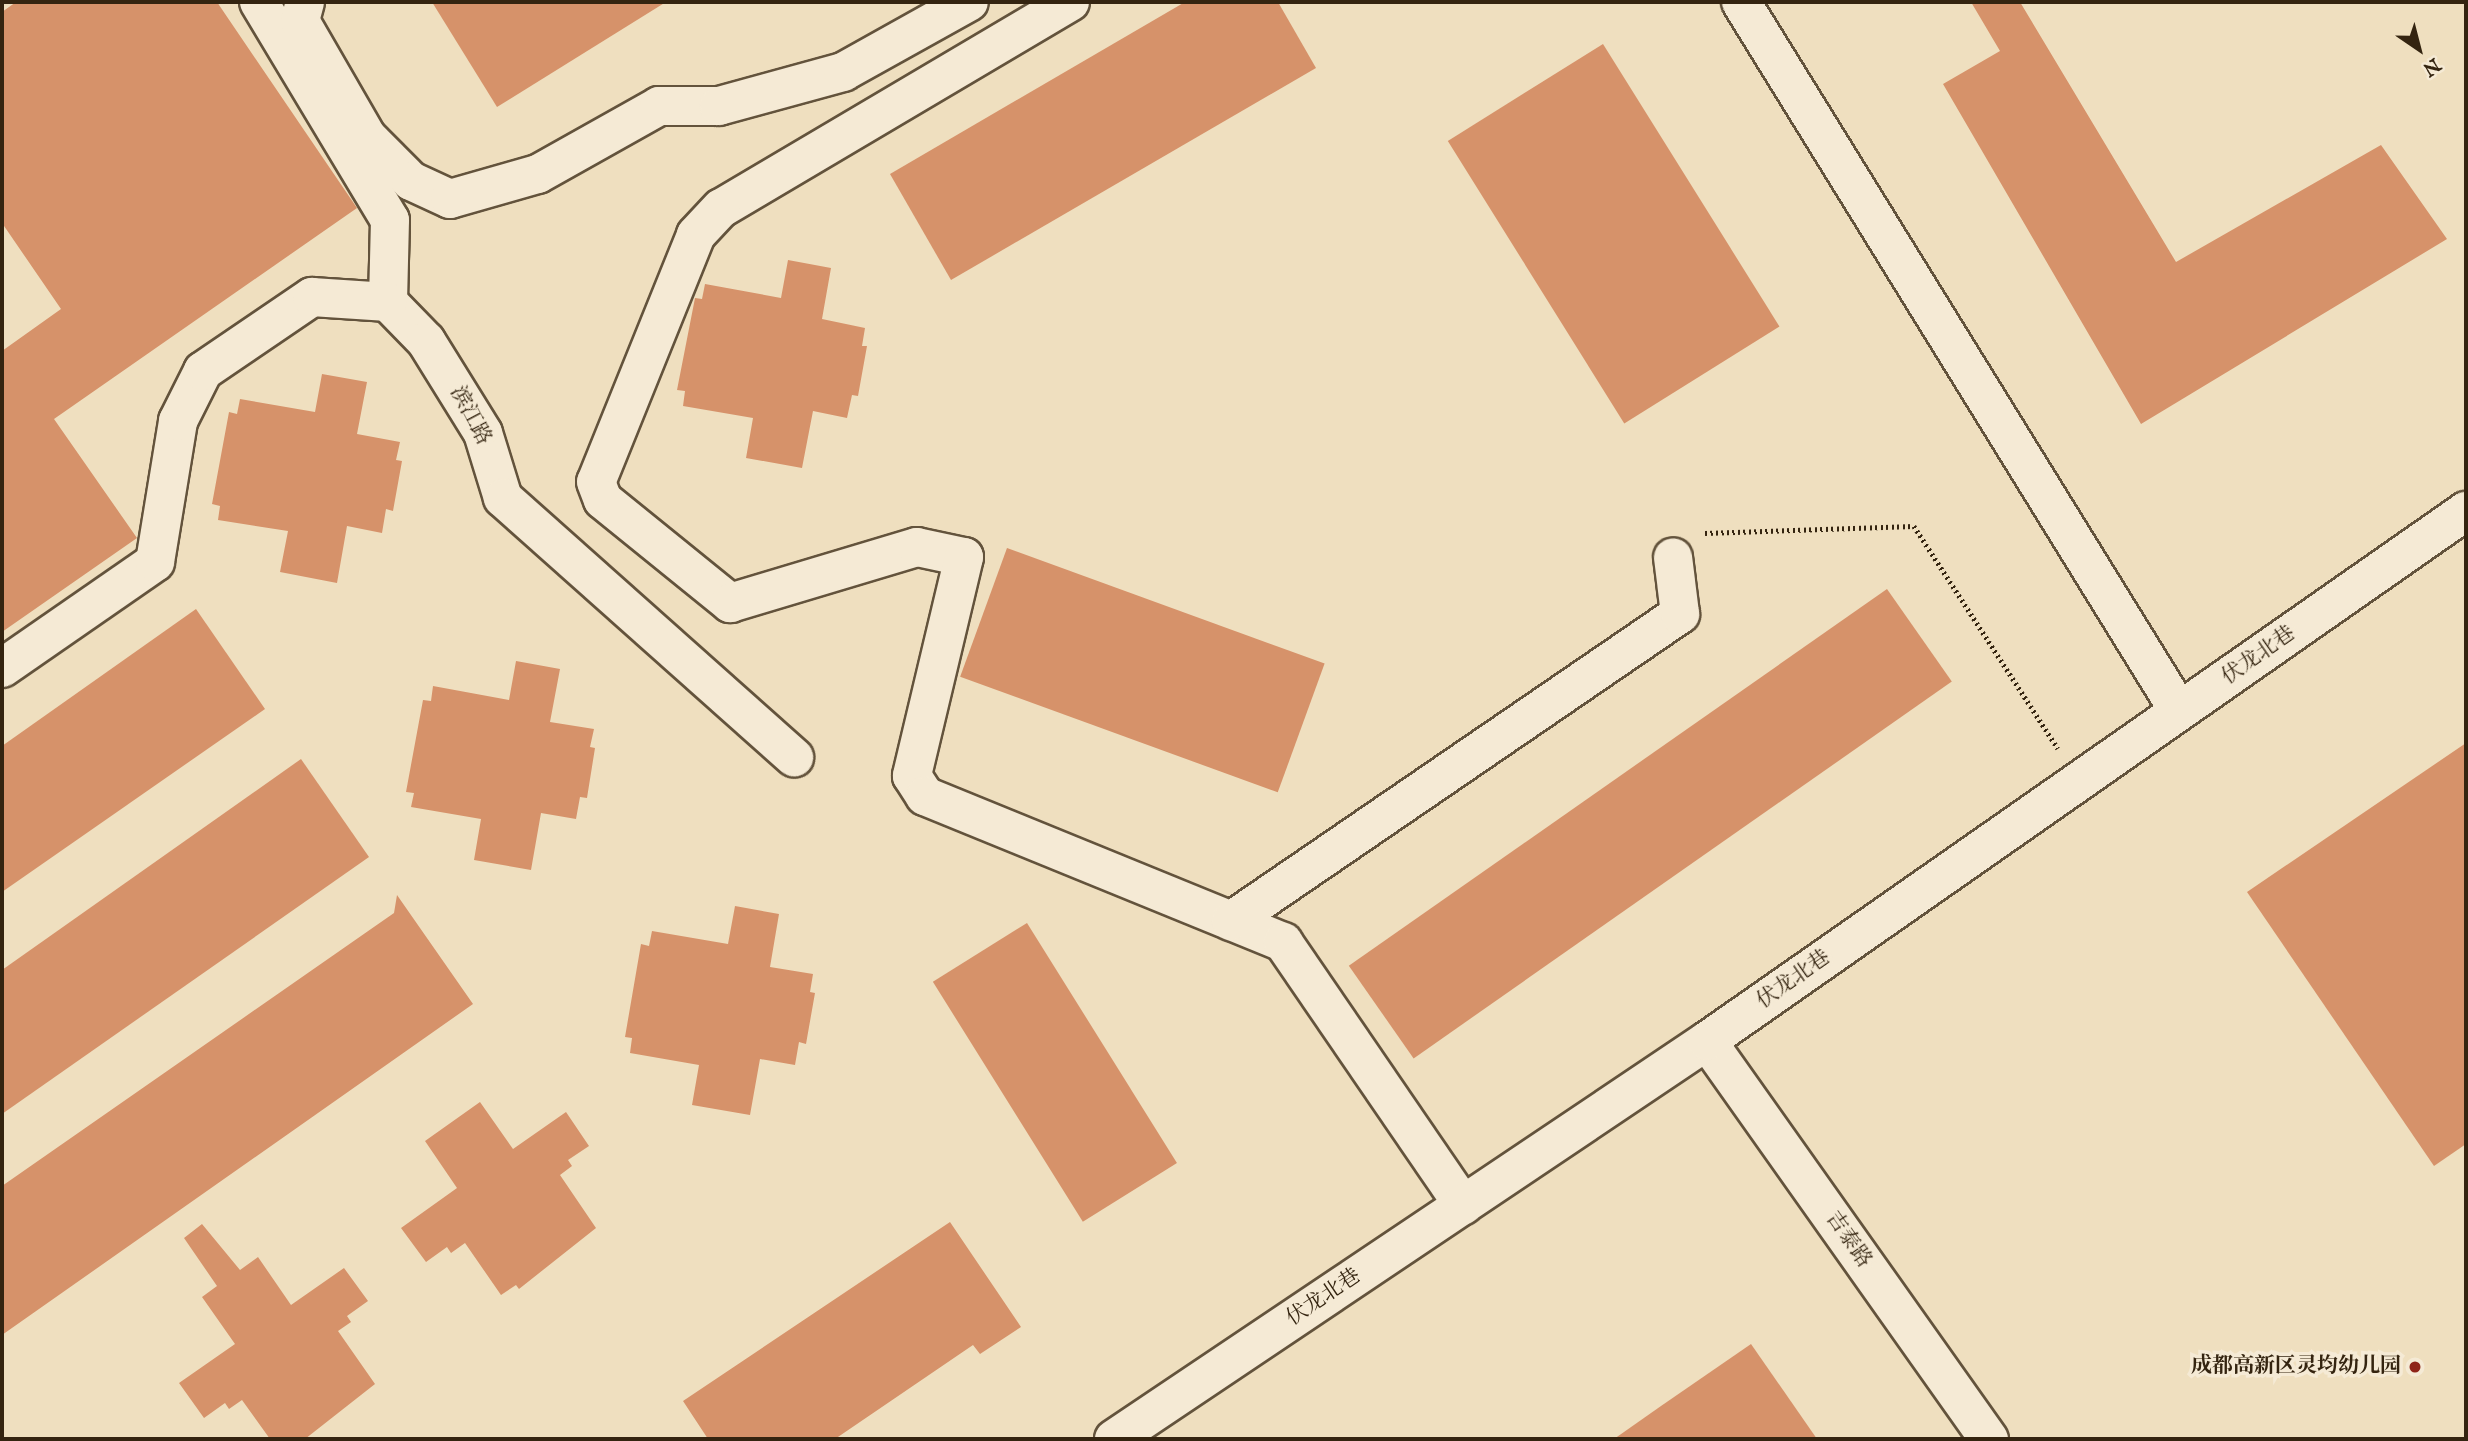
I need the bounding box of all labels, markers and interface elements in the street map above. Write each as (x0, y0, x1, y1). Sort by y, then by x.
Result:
north arrow (2384, 14, 2454, 84)
text: N (2417, 52, 2445, 81)
street label: 滨江路 (444, 382, 496, 450)
street label: 伏龙北巷 (2217, 622, 2301, 690)
street label: 伏龙北巷 (1752, 946, 1836, 1014)
street label: 吉泰路 (1820, 1207, 1876, 1273)
street label: 伏龙北巷 (1282, 1264, 1366, 1332)
place label: 成都高新区灵均幼儿园 (2191, 1354, 2401, 1380)
marker: 成都高新区灵均幼儿园 (2407, 1359, 2423, 1375)

